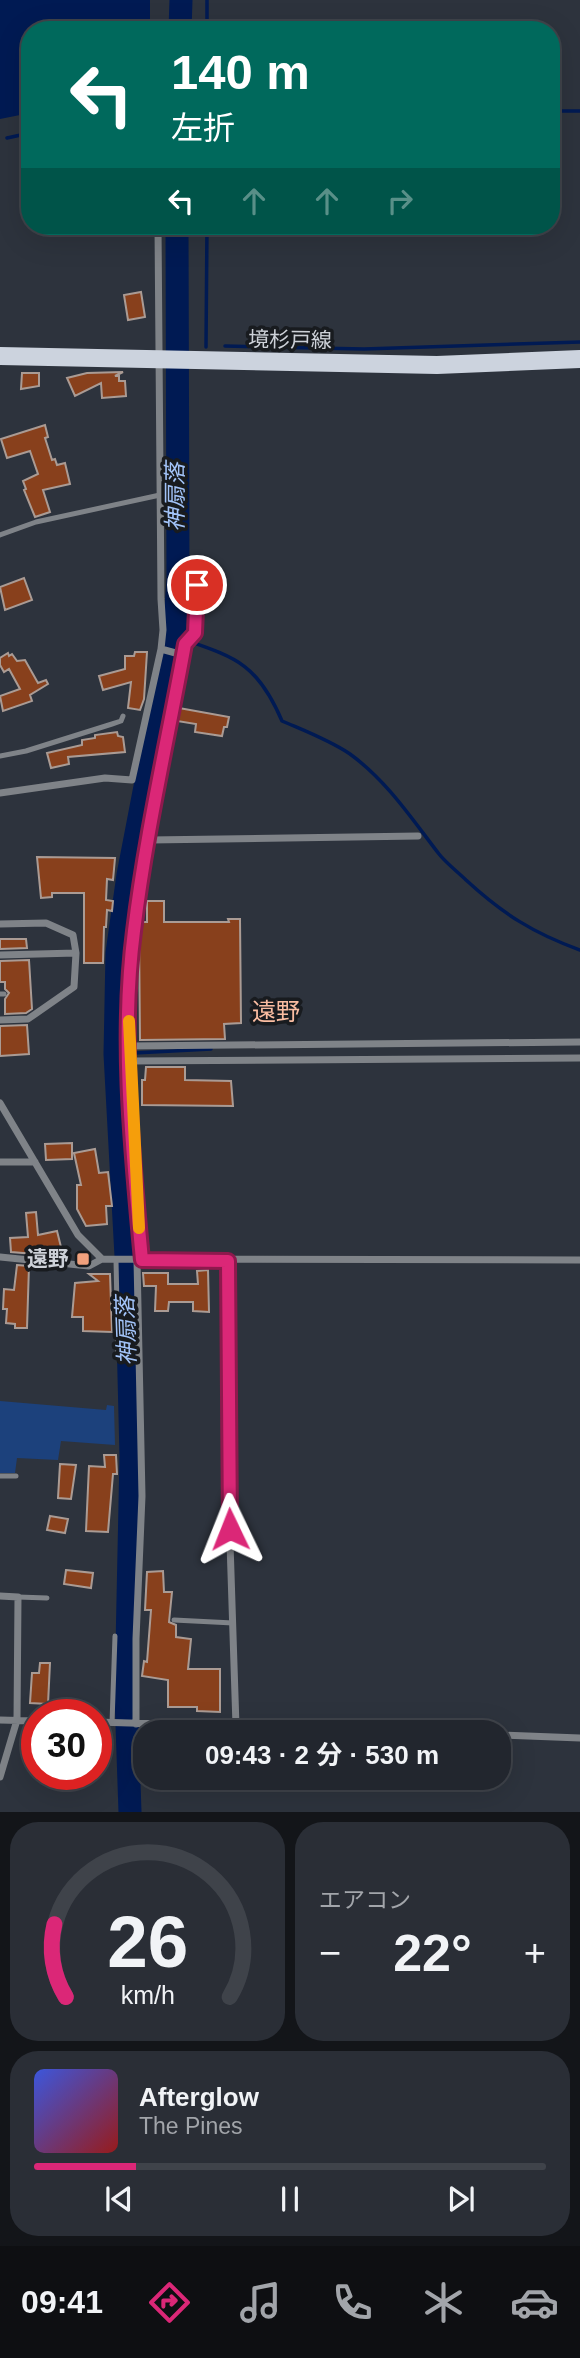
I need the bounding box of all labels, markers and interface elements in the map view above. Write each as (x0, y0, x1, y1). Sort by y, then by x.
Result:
text: 140 m (171, 45, 310, 99)
icon: left (56, 49, 147, 140)
text: 左折 (171, 110, 235, 146)
icon: left (162, 182, 200, 220)
icon: ahead (235, 182, 273, 220)
icon: ahead (308, 182, 346, 220)
icon: right (381, 182, 419, 220)
street label: 境杉戸線 (248, 327, 332, 352)
water label: 神扇落 (162, 459, 188, 532)
pin (167, 555, 227, 615)
icon: arrive (178, 566, 216, 604)
district label: 遠野 (252, 998, 300, 1025)
place label: 遠野 (27, 1247, 69, 1270)
marker: 遠野 (75, 1251, 91, 1267)
water label: 神扇落 (112, 1292, 140, 1366)
position arrow (193, 1492, 267, 1566)
speed limit sign: 30 (21, 1699, 112, 1790)
text: 09:43 · 2 分 · 530 m (205, 1740, 439, 1770)
text: エアコン (319, 1887, 411, 1913)
text: 26 (107, 1902, 188, 1983)
text: 22° (393, 1924, 472, 1982)
text: − (319, 1932, 341, 1974)
text: + (524, 1932, 546, 1974)
text: km/h (120, 1981, 175, 2009)
text: Afterglow (139, 2082, 259, 2112)
text: The Pines (139, 2113, 243, 2139)
icon: previous (100, 2180, 138, 2218)
icon: pause (271, 2180, 309, 2218)
icon: next (442, 2180, 480, 2218)
icon: directions (145, 2278, 194, 2327)
icon: music (236, 2278, 285, 2327)
icon: phone (328, 2278, 377, 2327)
icon: climate (419, 2278, 468, 2327)
icon: car (510, 2278, 559, 2327)
text: 09:41 (21, 2284, 103, 2320)

